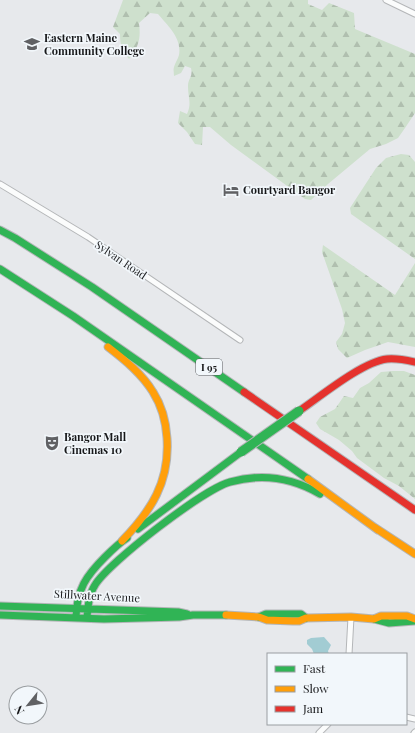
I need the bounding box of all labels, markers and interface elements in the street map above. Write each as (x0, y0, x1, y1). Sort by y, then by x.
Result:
place label: Eastern Maine Community College (44, 30, 145, 58)
school or university icon: Eastern Maine Community College (23, 35, 41, 53)
hotel icon: Courtyard Bangor (222, 181, 240, 199)
place label: Courtyard Bangor (243, 182, 336, 197)
street label: Sylvan Road (92, 237, 151, 283)
road number: I 95 (196, 359, 222, 375)
place label: Bangor Mall Cinemas 10 (64, 429, 127, 457)
theatre icon: Bangor Mall Cinemas 10 (43, 434, 61, 452)
street label: Stillwater Avenue (54, 586, 141, 605)
legend (267, 653, 407, 725)
text: Fast (303, 660, 326, 676)
text: Slow (303, 680, 329, 696)
north arrow (8, 685, 48, 725)
text: Jam (302, 700, 324, 716)
text: N (10, 703, 27, 717)

